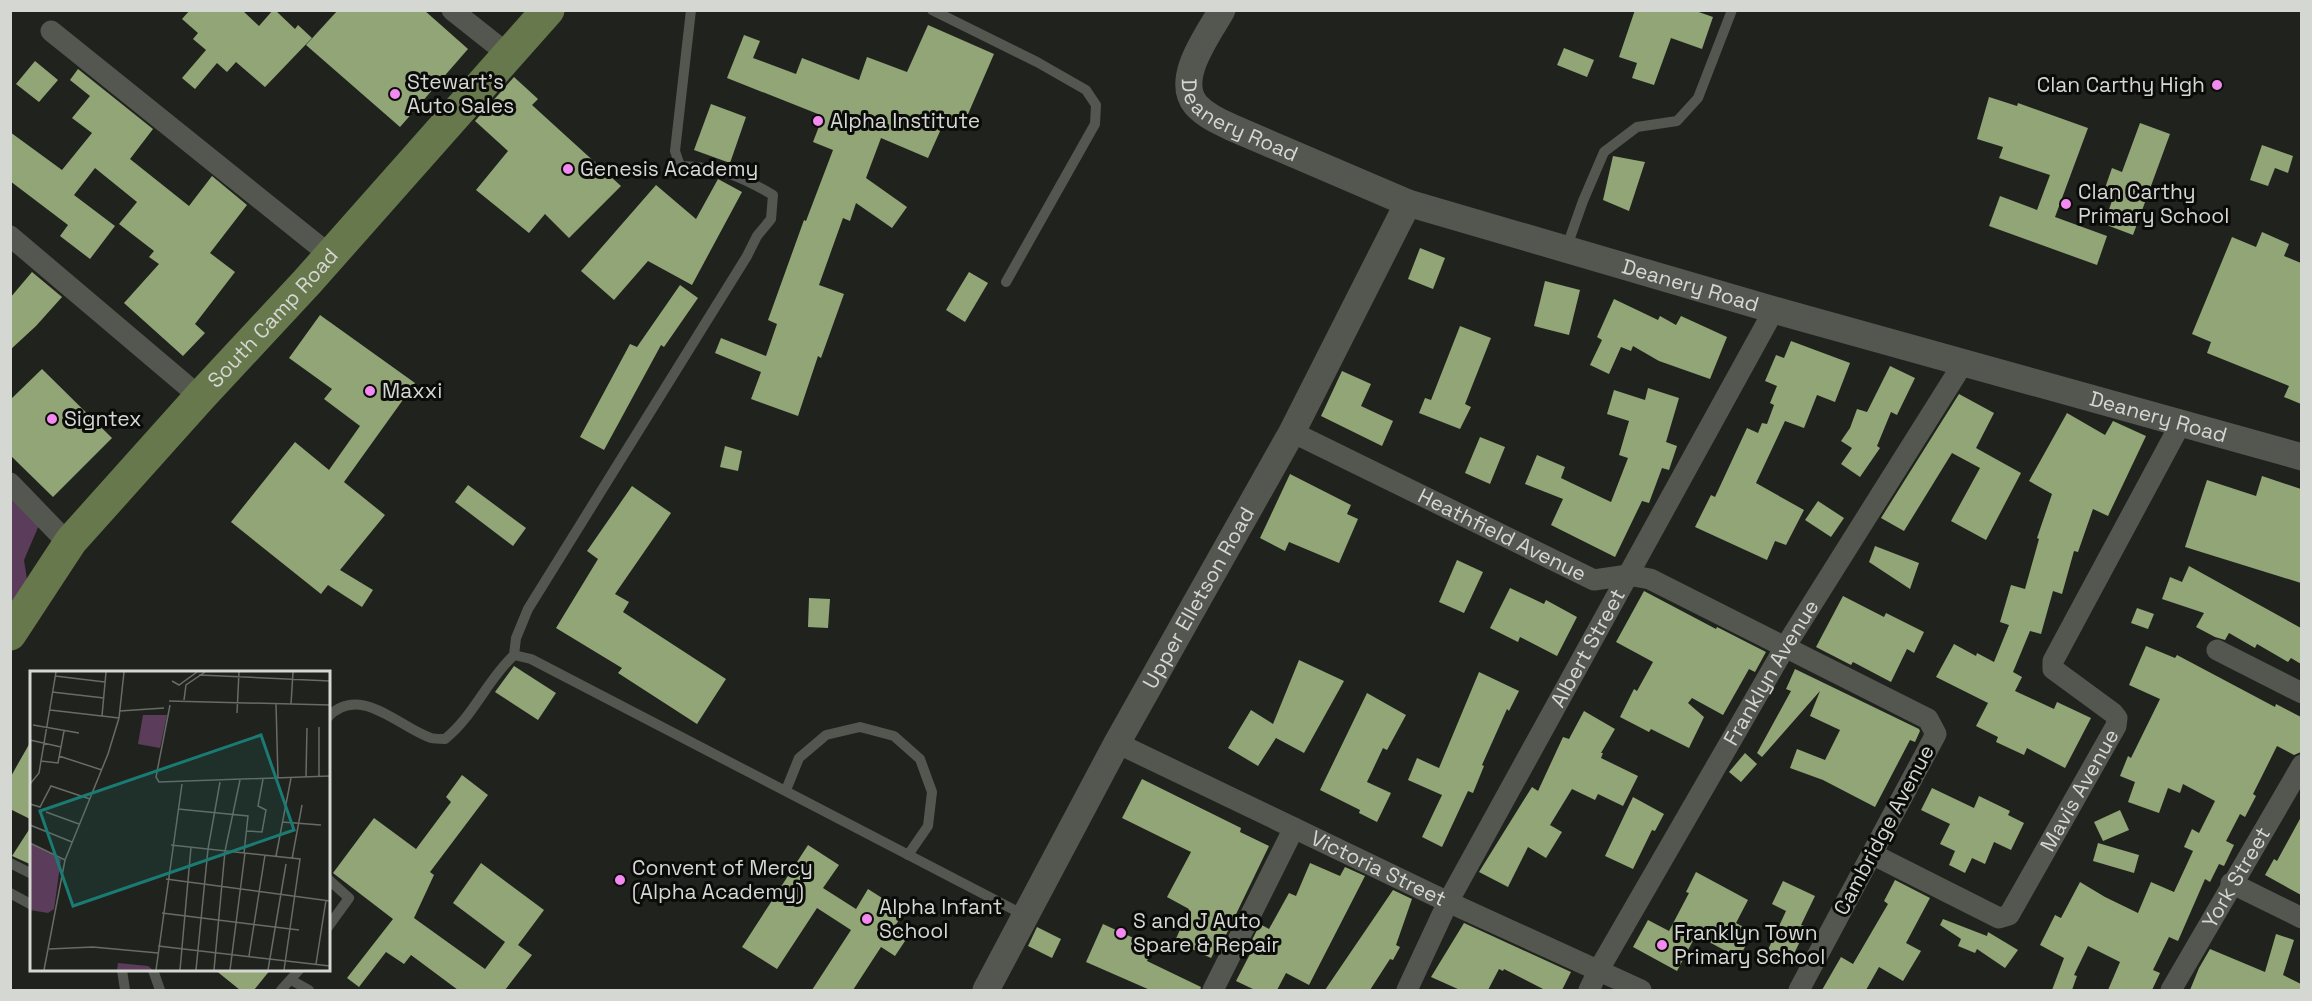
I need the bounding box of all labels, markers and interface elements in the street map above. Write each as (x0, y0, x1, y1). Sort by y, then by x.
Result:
place label: Stewart's Auto Sales (407, 68, 514, 119)
place label: Clan Carthy High (2037, 71, 2205, 98)
street label: Deanery Road (1176, 78, 1302, 167)
marker: Clan Carthy High (2210, 78, 2224, 92)
marker: Stewart's Auto Sales (388, 87, 402, 101)
place label: Alpha Institute (830, 107, 980, 134)
marker: Alpha Institute (811, 114, 825, 128)
place label: Genesis Academy (580, 155, 758, 182)
marker: Genesis Academy (561, 162, 575, 176)
place label: Clan Carthy Primary School (2078, 178, 2229, 229)
marker: Clan Carthy Primary School (2059, 197, 2073, 211)
street label: South Camp Road (201, 242, 344, 393)
street label: Deanery Road (1619, 252, 1762, 318)
place label: Maxxi (382, 377, 442, 404)
marker: Maxxi (363, 384, 377, 398)
street label: Deanery Road (2087, 384, 2230, 448)
place label: Signtex (64, 405, 142, 432)
marker: Signtex (45, 412, 59, 426)
street label: Heathfield Avenue (1414, 482, 1591, 587)
street label: Upper Elletson Road (1136, 502, 1260, 693)
street label: Albert Street (1544, 584, 1631, 712)
street label: Franklyn Avenue (1717, 594, 1825, 750)
inset map (30, 671, 330, 971)
street label: Mavis Avenue (2034, 724, 2125, 856)
street label: Cambridge Avenue (1827, 740, 1940, 920)
street label: York Street (2196, 822, 2276, 933)
street label: Victoria Street (1306, 824, 1451, 912)
place label: Convent of Mercy (Alpha Academy) (632, 854, 813, 905)
marker: Convent of Mercy (Alpha Academy) (613, 873, 627, 887)
place label: Alpha Infant School (879, 893, 1002, 944)
place label: S and J Auto Spare & Repair (1133, 907, 1279, 958)
marker: Alpha Infant School (860, 912, 874, 926)
place label: Franklyn Town Primary School (1674, 919, 1825, 970)
marker: S and J Auto Spare & Repair (1114, 926, 1128, 940)
marker: Franklyn Town Primary School (1655, 938, 1669, 952)

